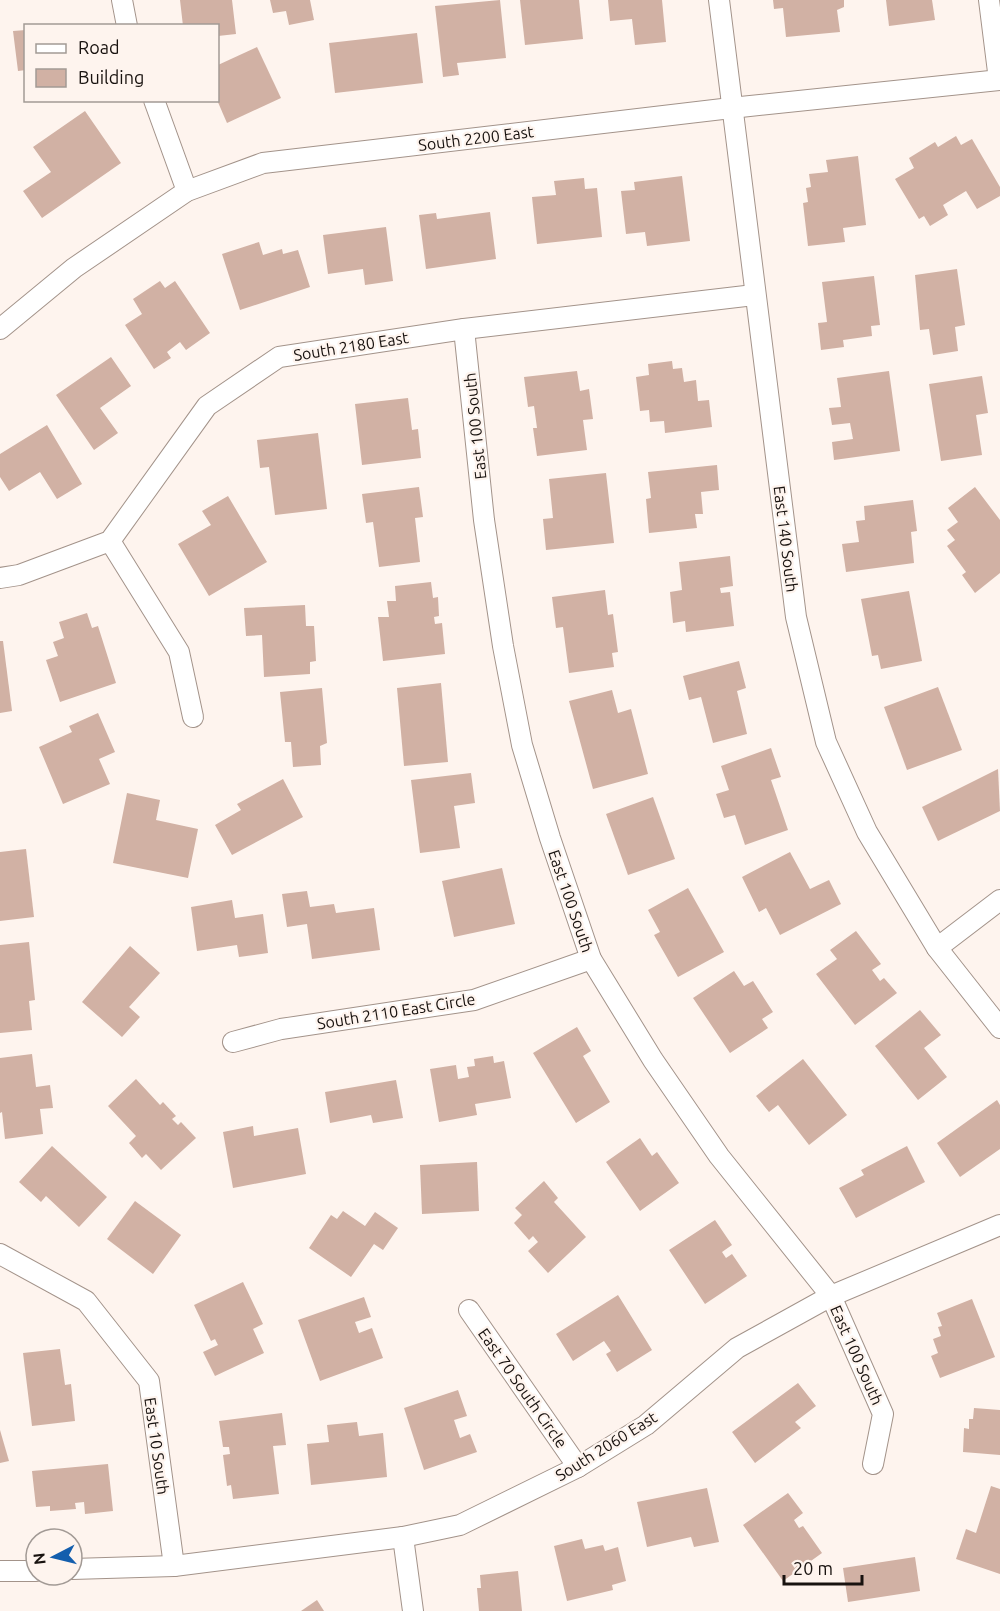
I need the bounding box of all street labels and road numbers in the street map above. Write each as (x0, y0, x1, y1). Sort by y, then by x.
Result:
street label: South 2200 East (417, 122, 535, 154)
street label: South 2180 East (292, 328, 410, 364)
street label: East 100 South (460, 372, 490, 480)
street label: East 140 South (771, 485, 801, 593)
street label: East 100 South (545, 847, 597, 955)
street label: South 2110 East Circle (316, 990, 476, 1032)
street label: East 100 South (827, 1302, 887, 1408)
street label: East 70 South Circle (475, 1325, 571, 1451)
street label: East 10 South (141, 1396, 173, 1496)
street label: South 2060 East (552, 1407, 661, 1484)

